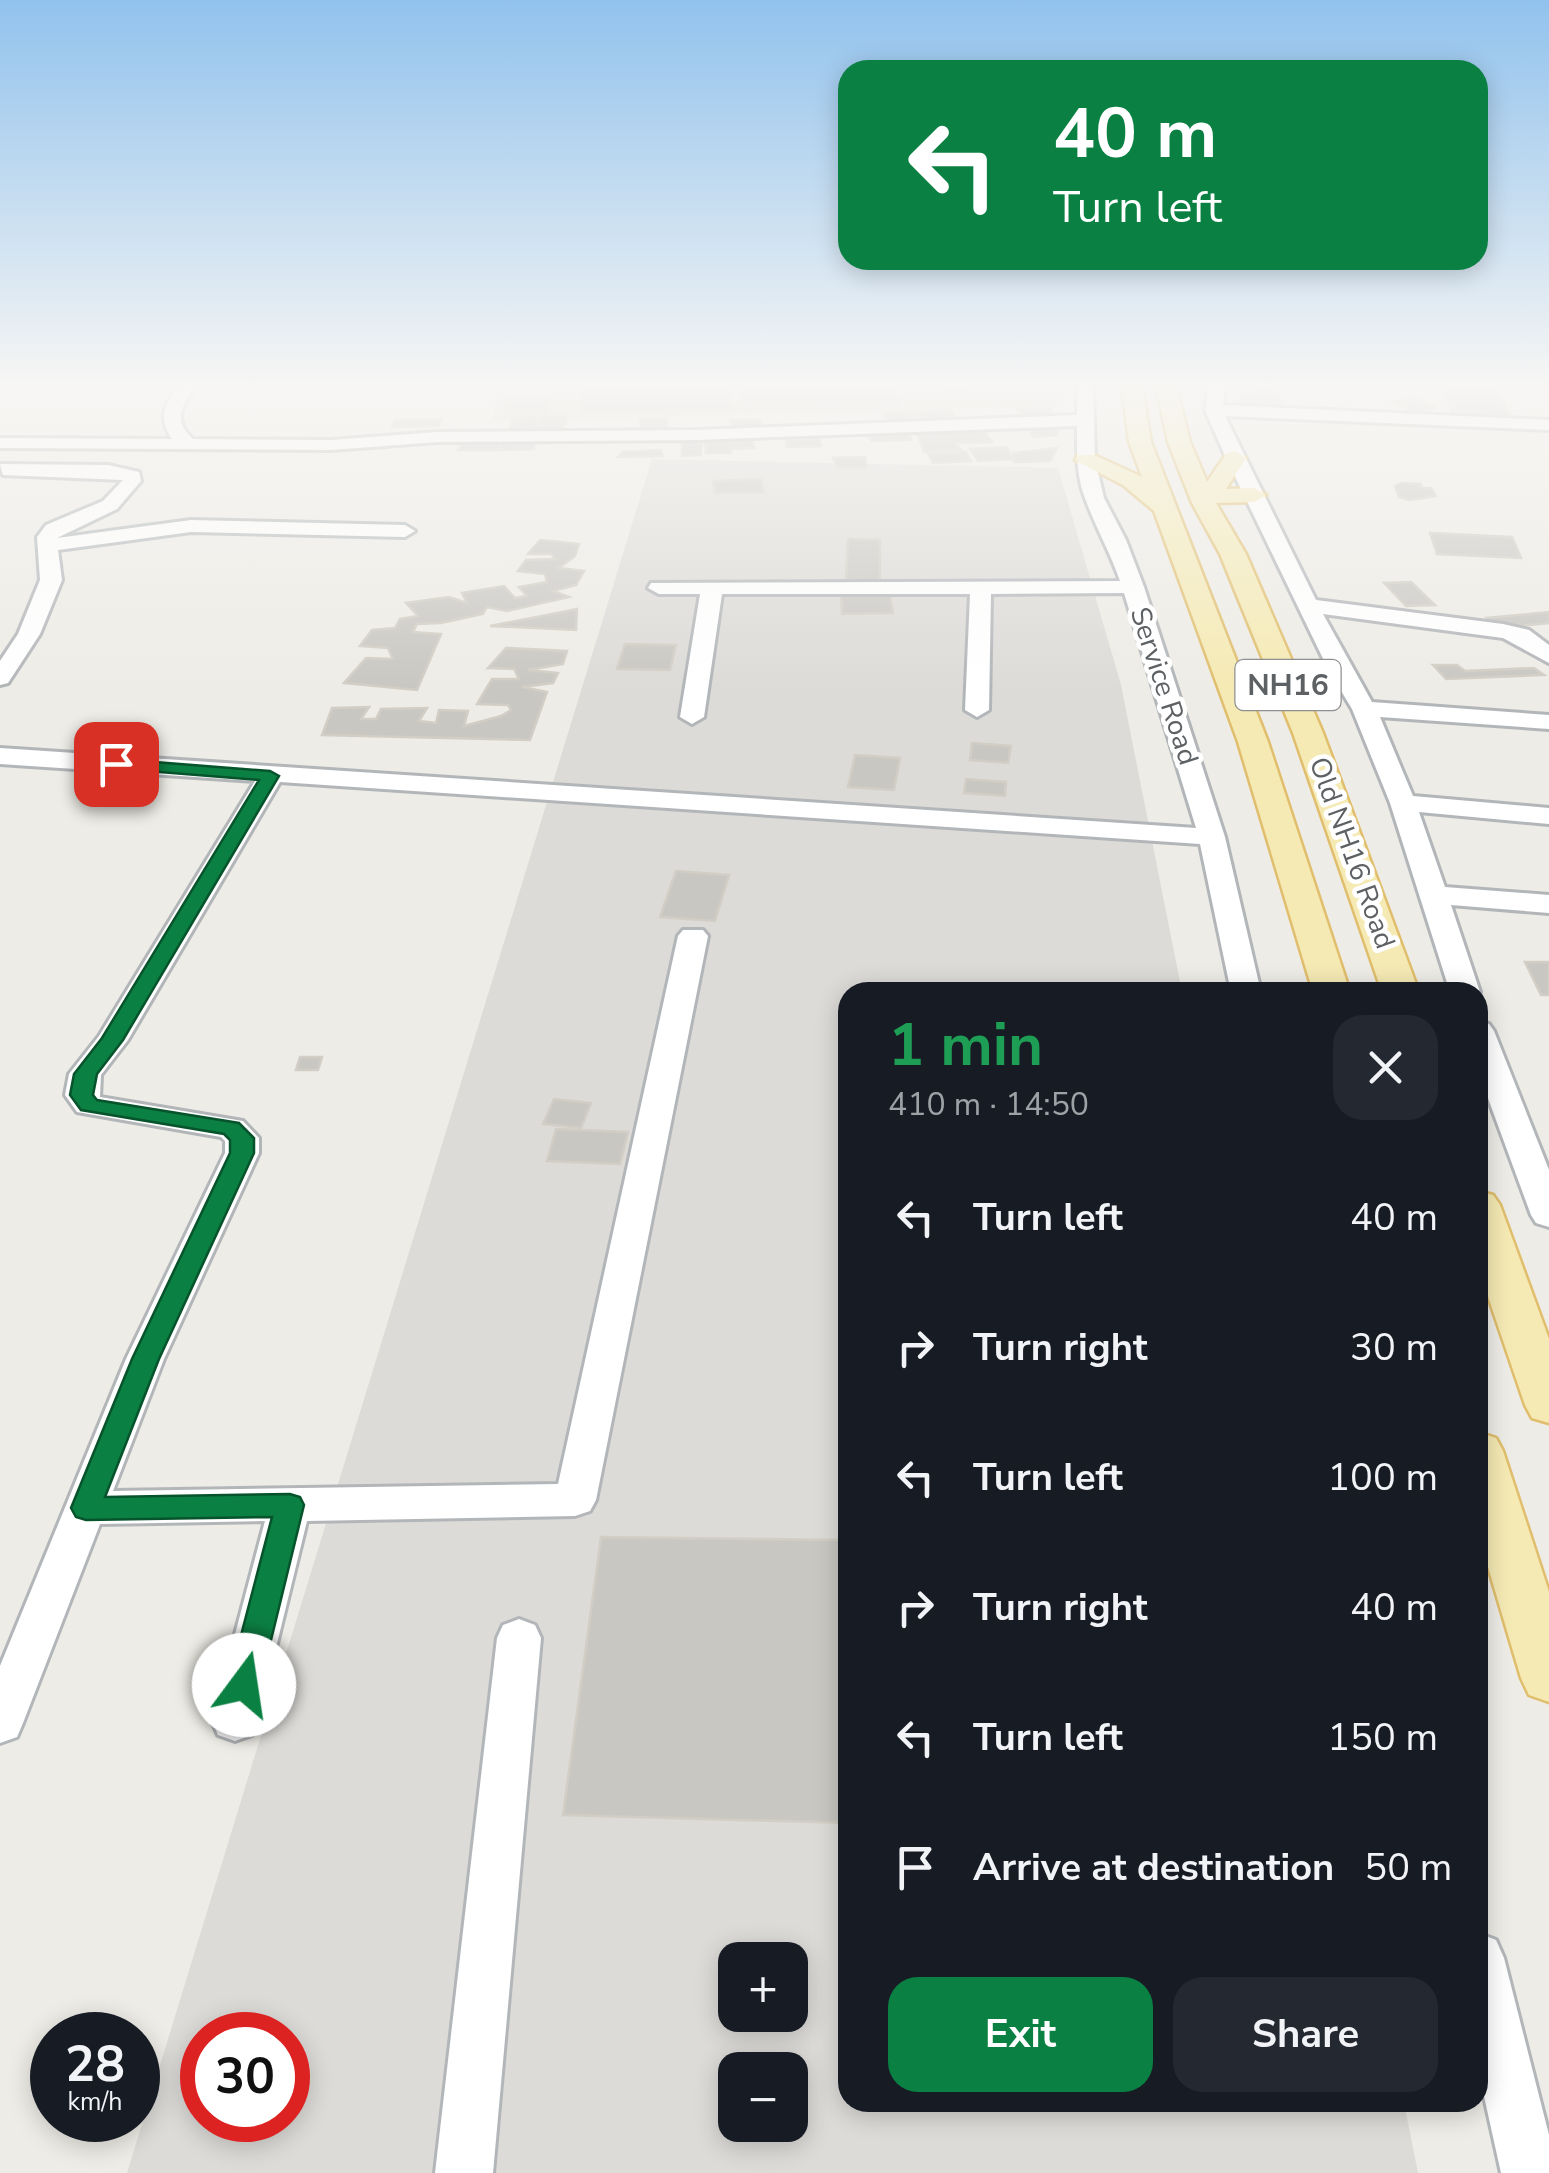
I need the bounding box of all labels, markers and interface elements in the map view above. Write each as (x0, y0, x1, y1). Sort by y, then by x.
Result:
text: 40 m (1053, 86, 1217, 182)
icon: left (888, 100, 1018, 230)
text: Turn left (1053, 177, 1222, 238)
street label: Service Road (1121, 602, 1207, 770)
road number: NH16 (1236, 660, 1340, 710)
pin (74, 722, 159, 807)
icon: arrive (89, 737, 144, 792)
street label: Old NH16 Road (1300, 752, 1404, 954)
text: 1 min (888, 1004, 1043, 1086)
button: close (1333, 1015, 1438, 1120)
text: 410 m · 14:50 (888, 1083, 1089, 1126)
icon: left (888, 1190, 943, 1245)
text: Turn left (973, 1192, 1123, 1243)
text: 40 m (1350, 1192, 1438, 1243)
icon: right (888, 1320, 943, 1375)
text: Turn right (973, 1322, 1148, 1373)
text: 30 m (1350, 1322, 1438, 1373)
icon: left (888, 1450, 943, 1505)
text: Turn left (973, 1452, 1123, 1503)
text: 100 m (1327, 1452, 1438, 1503)
icon: right (888, 1580, 943, 1635)
text: Turn right (973, 1582, 1148, 1633)
text: 40 m (1350, 1582, 1438, 1633)
position arrow (192, 1633, 296, 1737)
icon: left (888, 1710, 943, 1765)
text: Turn left (973, 1712, 1123, 1763)
text: 150 m (1327, 1712, 1438, 1763)
icon: arrive (888, 1840, 943, 1895)
text: Arrive at destination (973, 1842, 1334, 1893)
text: 50 m (1364, 1842, 1452, 1893)
map controls (718, 1942, 808, 2142)
button: + (718, 1942, 808, 2032)
button: Exit (888, 1977, 1153, 2092)
button: Share (1173, 1977, 1438, 2092)
speed limit sign: 30 (180, 2012, 310, 2142)
text: 28 (65, 2030, 125, 2099)
button: − (718, 2052, 808, 2142)
text: km/h (67, 2085, 123, 2119)

